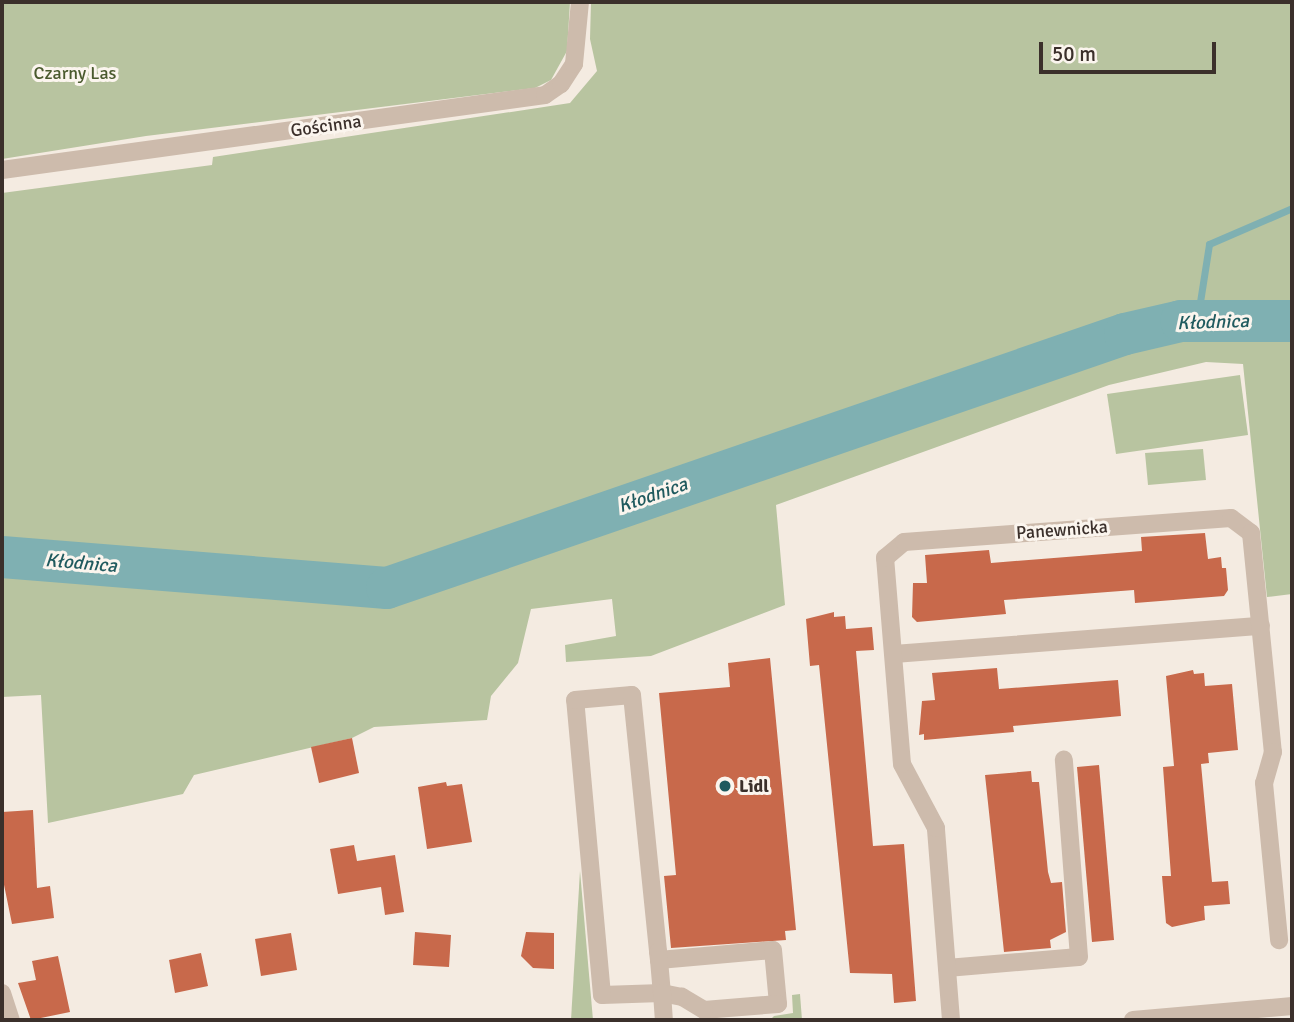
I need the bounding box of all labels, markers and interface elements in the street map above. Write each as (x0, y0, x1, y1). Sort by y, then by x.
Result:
scale bar (1042, 28, 1219, 72)
text: 50 m (1052, 41, 1096, 67)
park label: Czarny Las (34, 62, 116, 84)
street label: Gościnna (289, 110, 363, 142)
water label: Kłodnica (1177, 310, 1249, 336)
water label: Kłodnica (615, 474, 691, 518)
street label: Panewnicka (1015, 516, 1109, 544)
water label: Kłodnica (44, 550, 118, 578)
place label: Lidl (739, 775, 769, 797)
marker: Lidl (717, 778, 733, 794)

